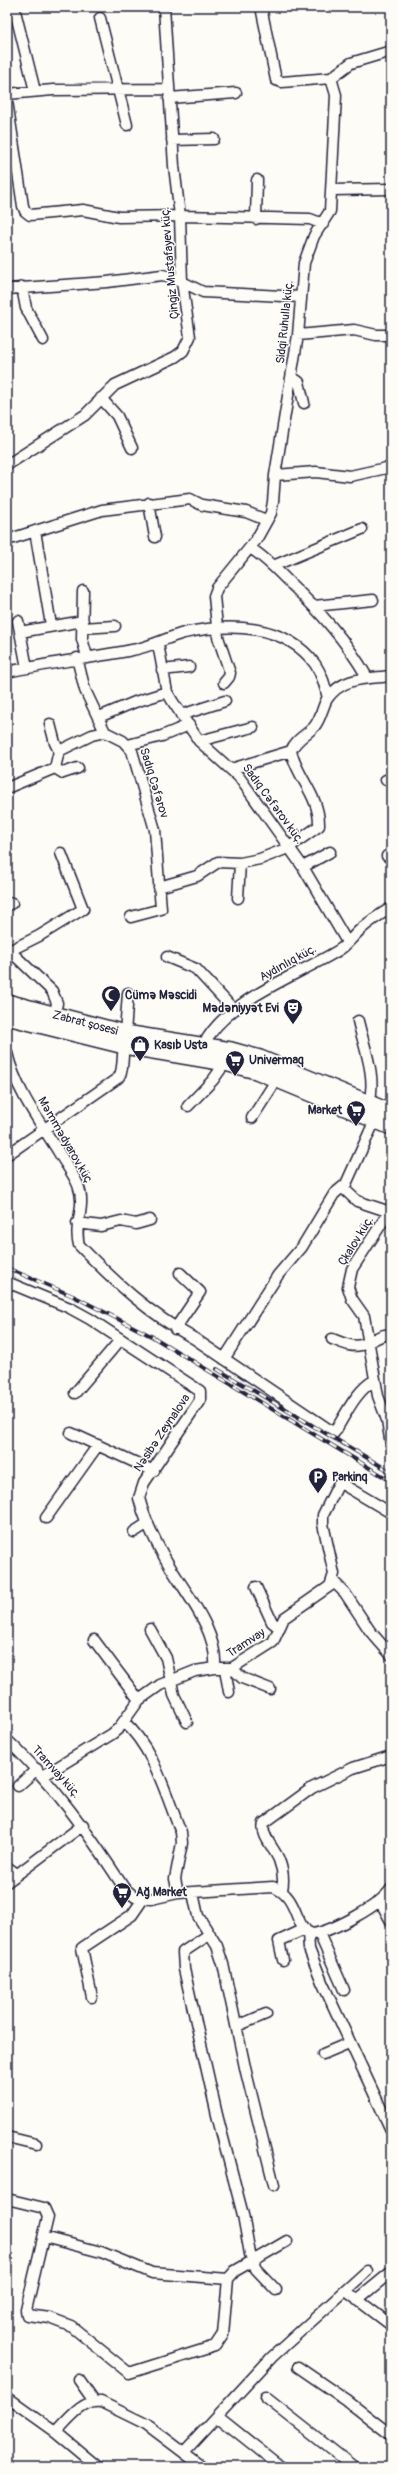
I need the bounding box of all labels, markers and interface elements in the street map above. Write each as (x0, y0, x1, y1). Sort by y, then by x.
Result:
street label: Çingiz Mustafayev küç. (158, 206, 182, 320)
street label: Sidqi Ruhulla küç. (273, 279, 297, 365)
street label: Sadıq Cəfərov (136, 746, 172, 820)
street label: Sadıq Cəfərov küç. (239, 761, 307, 847)
street label: Aydınlıq küç. (257, 941, 319, 985)
mosque icon: Cümə Məscidi (100, 984, 122, 1012)
place label: Cümə Məscidi (125, 988, 197, 1003)
theatre icon: Mədəniyyət Evi (282, 997, 304, 1025)
place label: Mədəniyyət Evi (202, 1001, 279, 1016)
street label: Zabrat şosesi (51, 1007, 120, 1038)
shop icon: Kasıb Usta (129, 1034, 151, 1062)
place label: Kasıb Usta (154, 1038, 208, 1053)
supermarket icon: Univermaq (224, 1049, 246, 1077)
place label: Univermaq (249, 1053, 304, 1068)
street label: Məmmədyarov küç (34, 1094, 96, 1186)
supermarket icon: Market (345, 1099, 367, 1127)
place label: Market (308, 1103, 343, 1118)
street label: Çkalov küç. (335, 1213, 377, 1269)
street label: Nəsibə Zeynalova (131, 1391, 194, 1475)
parking icon: Parkinq (307, 1466, 329, 1494)
place label: Parkinq (332, 1470, 368, 1485)
street label: Tramvay (224, 1625, 268, 1661)
street label: Tramvay küç. (28, 1743, 84, 1801)
supermarket icon: Ağ Market (111, 1881, 133, 1909)
place label: Ağ Market (136, 1885, 188, 1900)

